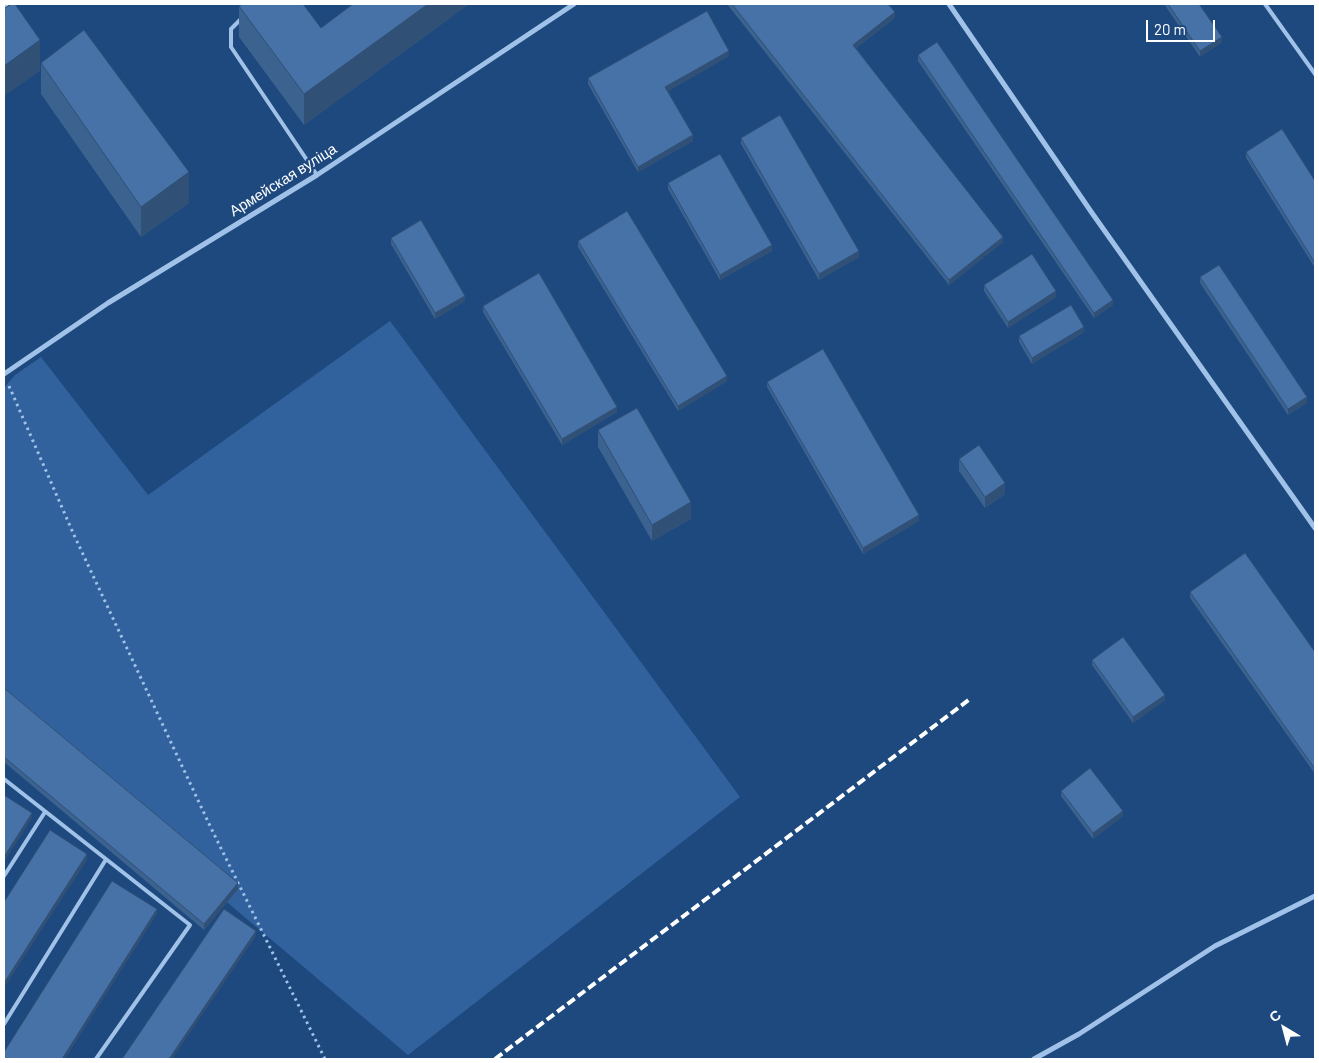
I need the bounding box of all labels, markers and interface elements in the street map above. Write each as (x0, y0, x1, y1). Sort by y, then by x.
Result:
scale bar (1149, 10, 1218, 42)
text: 20 m (1154, 20, 1186, 38)
street label: Армейская вуліца (226, 140, 340, 220)
north arrow (1259, 1003, 1309, 1053)
text: С (1266, 1006, 1284, 1025)

